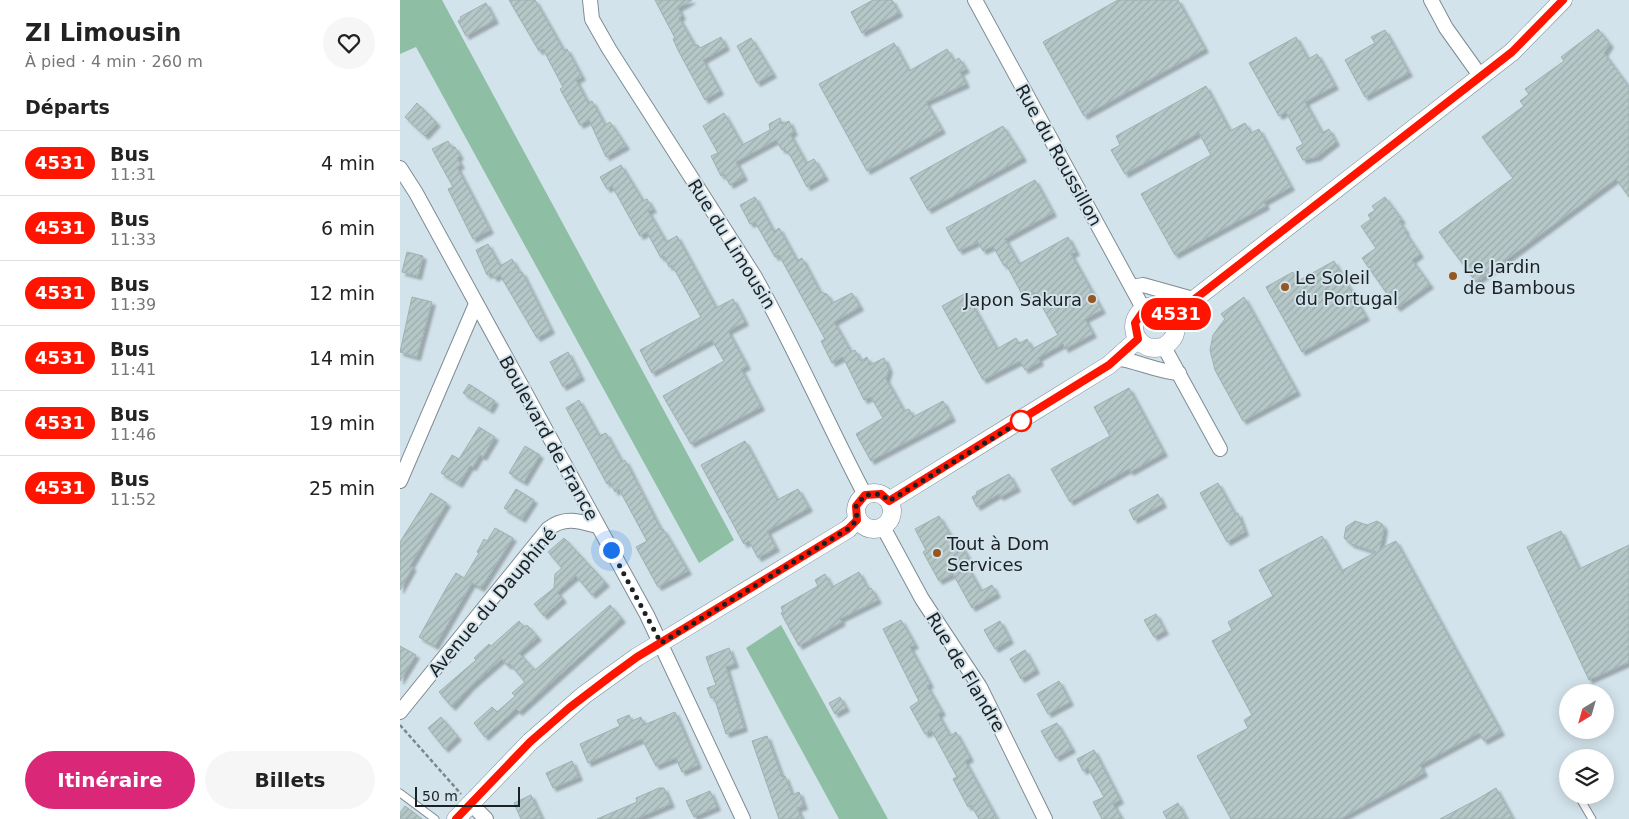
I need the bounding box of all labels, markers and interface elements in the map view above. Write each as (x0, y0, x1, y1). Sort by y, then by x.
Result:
button: heart (323, 17, 375, 69)
text: ZI Limousin (25, 19, 181, 47)
text: À pied · 4 min · 260 m (25, 52, 203, 71)
street label: Rue du Roussillon (1011, 80, 1107, 230)
text: Départs (25, 96, 110, 118)
text: Bus (110, 143, 149, 165)
text: 4531 (35, 152, 85, 173)
text: 4 min (321, 152, 375, 174)
text: 11:31 (110, 165, 156, 184)
street label: Rue du Limousin (684, 175, 780, 313)
text: Bus (110, 208, 149, 230)
text: 4531 (35, 217, 85, 238)
text: 6 min (321, 217, 375, 239)
text: 11:33 (110, 230, 156, 249)
place label: Le Jardin de Bambous (1463, 256, 1575, 298)
place label: Le Soleil du Portugal (1295, 267, 1398, 309)
marker: Le Jardin de Bambous (1447, 270, 1459, 282)
text: Bus (110, 273, 149, 295)
marker: Le Soleil du Portugal (1279, 281, 1291, 293)
text: 4531 (35, 282, 85, 303)
text: 12 min (309, 282, 375, 304)
place label: Japon Sakura (963, 289, 1082, 310)
marker: Japon Sakura (1086, 293, 1098, 305)
text: 11:39 (110, 295, 156, 314)
line badge: 4531 (1141, 298, 1211, 330)
text: 4531 (1151, 303, 1201, 324)
text: Bus (110, 338, 149, 360)
text: 4531 (35, 347, 85, 368)
text: 14 min (309, 347, 375, 369)
street label: Boulevard de France (495, 352, 603, 524)
text: 11:41 (110, 360, 156, 379)
text: Bus (110, 403, 149, 425)
unlabelled marker (1010, 410, 1032, 432)
text: 4531 (35, 412, 85, 433)
text: 19 min (309, 412, 375, 434)
text: 11:46 (110, 425, 156, 444)
text: Bus (110, 468, 149, 490)
text: 4531 (35, 477, 85, 498)
text: 25 min (309, 477, 375, 499)
text: 11:52 (110, 490, 156, 509)
street label: Avenue du Dauphiné (424, 523, 560, 681)
place label: Tout à Dom Services (946, 533, 1049, 575)
your location (599, 538, 624, 563)
marker: Tout à Dom Services (931, 547, 943, 559)
street label: Rue de Flandre (922, 609, 1010, 735)
north arrow (1559, 684, 1614, 739)
map controls (1559, 684, 1614, 804)
button: layers (1559, 749, 1614, 804)
button: Itinéraire (25, 751, 195, 809)
button: Billets (205, 751, 375, 809)
scale bar (415, 784, 520, 807)
text: 50 m (422, 788, 458, 804)

